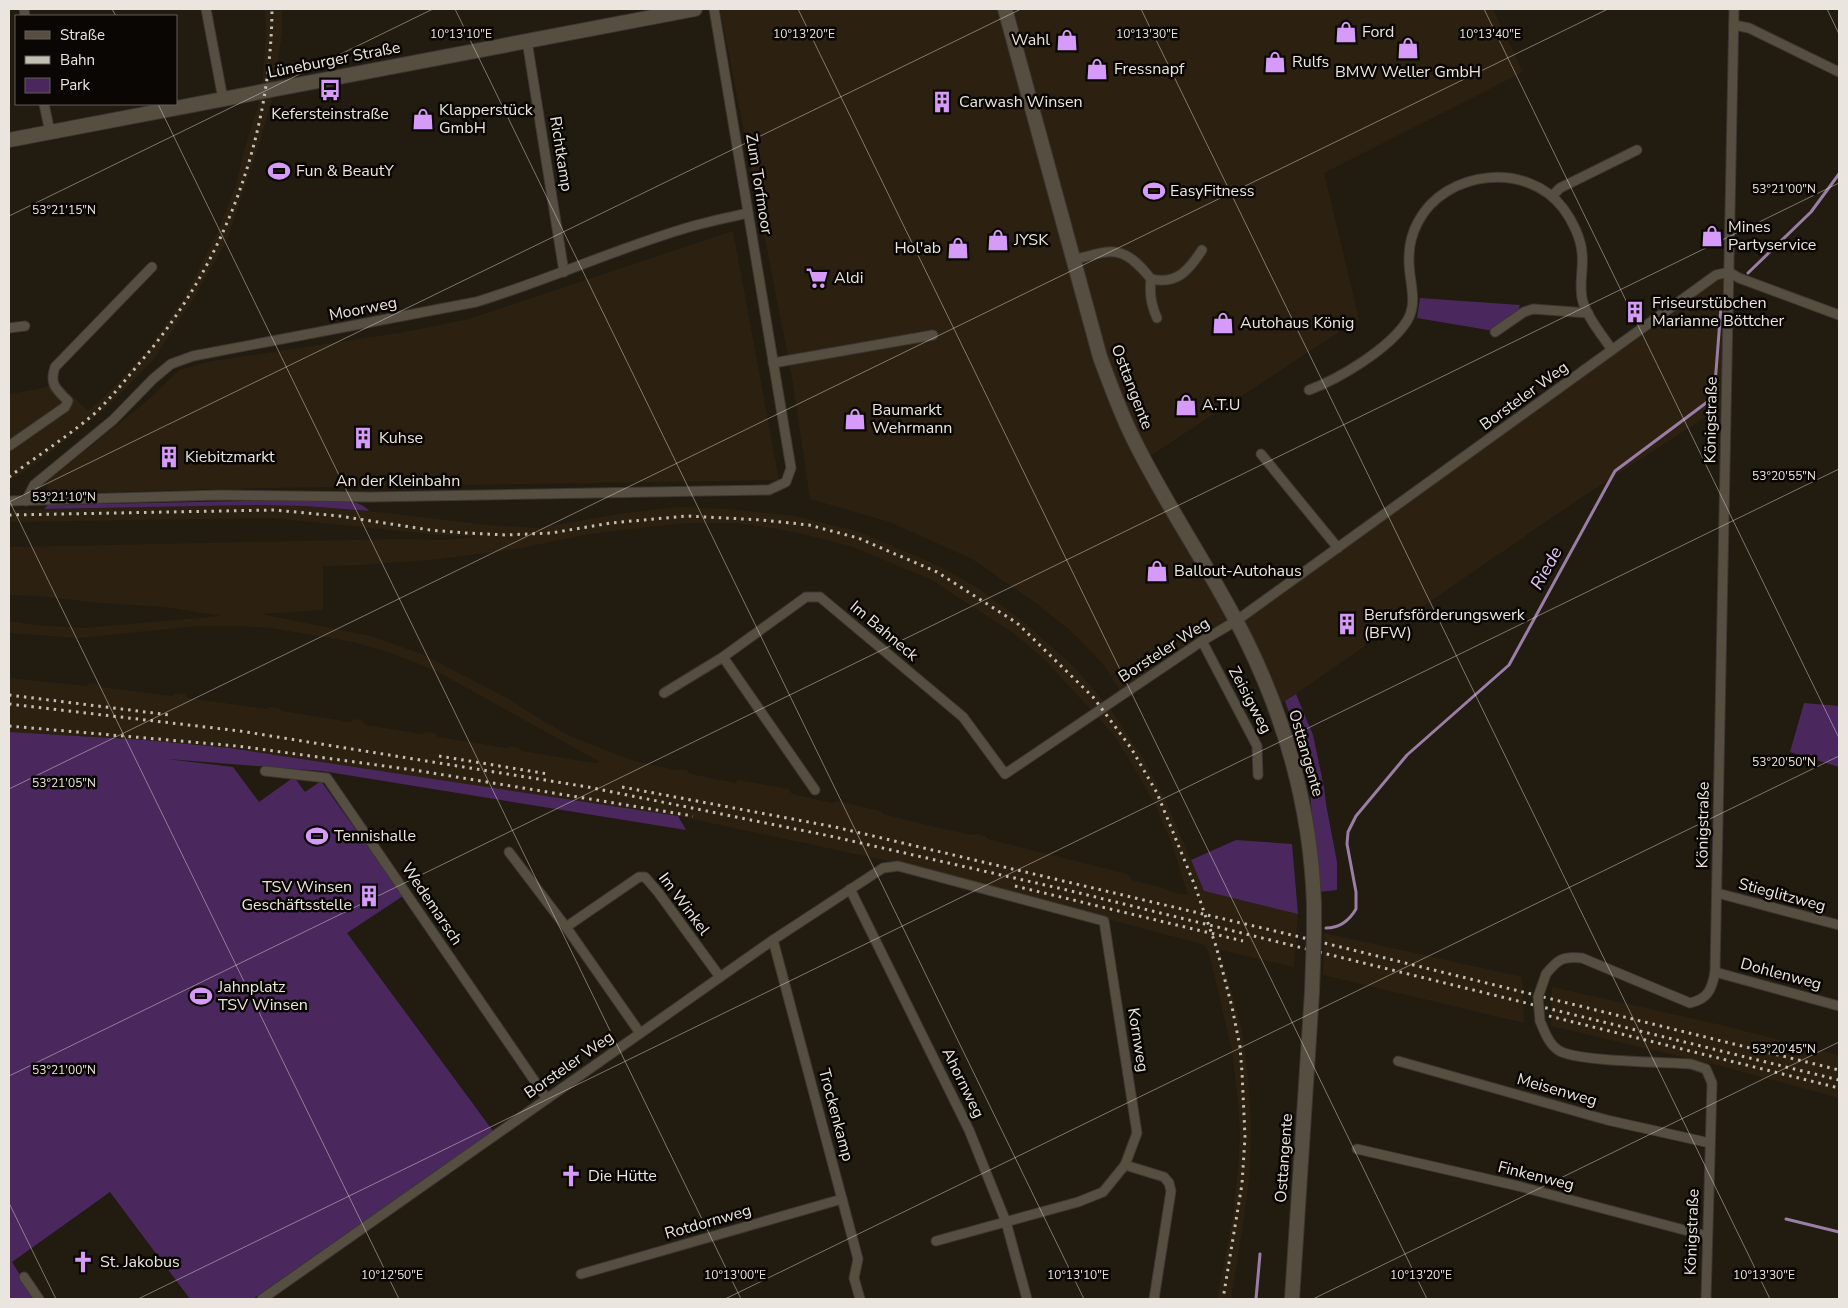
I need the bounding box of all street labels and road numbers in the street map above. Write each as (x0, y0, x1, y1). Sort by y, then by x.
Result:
street label: Lüneburger Straße (266, 36, 402, 84)
street label: Richtkamp (544, 115, 578, 193)
street label: Zum Torfmoor (740, 132, 778, 236)
street label: Moorweg (327, 292, 399, 326)
street label: Osttangente (1106, 341, 1158, 433)
street label: Borsteler Weg (1475, 356, 1573, 436)
street label: Königstraße (1699, 377, 1723, 463)
street label: An der Kleinbahn (336, 470, 460, 492)
street label: Im Bahneck (845, 596, 924, 667)
street label: Borsteler Weg (1114, 612, 1214, 688)
street label: Zeisigweg (1223, 662, 1277, 738)
street label: Osttangente (1283, 707, 1329, 799)
street label: Königstraße (1691, 782, 1715, 868)
street label: Wedemarsch (396, 858, 468, 950)
street label: Im Winkel (653, 868, 715, 940)
street label: Stieglitzweg (1736, 873, 1828, 917)
street label: Dohlenweg (1738, 953, 1824, 995)
street label: Kornweg (1122, 1006, 1154, 1074)
street label: Borsteler Weg (520, 1026, 618, 1104)
street label: Ahornweg (937, 1044, 989, 1122)
street label: Trockenkamp (813, 1066, 859, 1164)
street label: Meisenweg (1514, 1068, 1600, 1112)
street label: Osttangente (1270, 1113, 1298, 1203)
street label: Finkenweg (1495, 1156, 1577, 1196)
street label: Königstraße (1679, 1188, 1705, 1276)
street label: Rotdornweg (662, 1199, 754, 1245)

